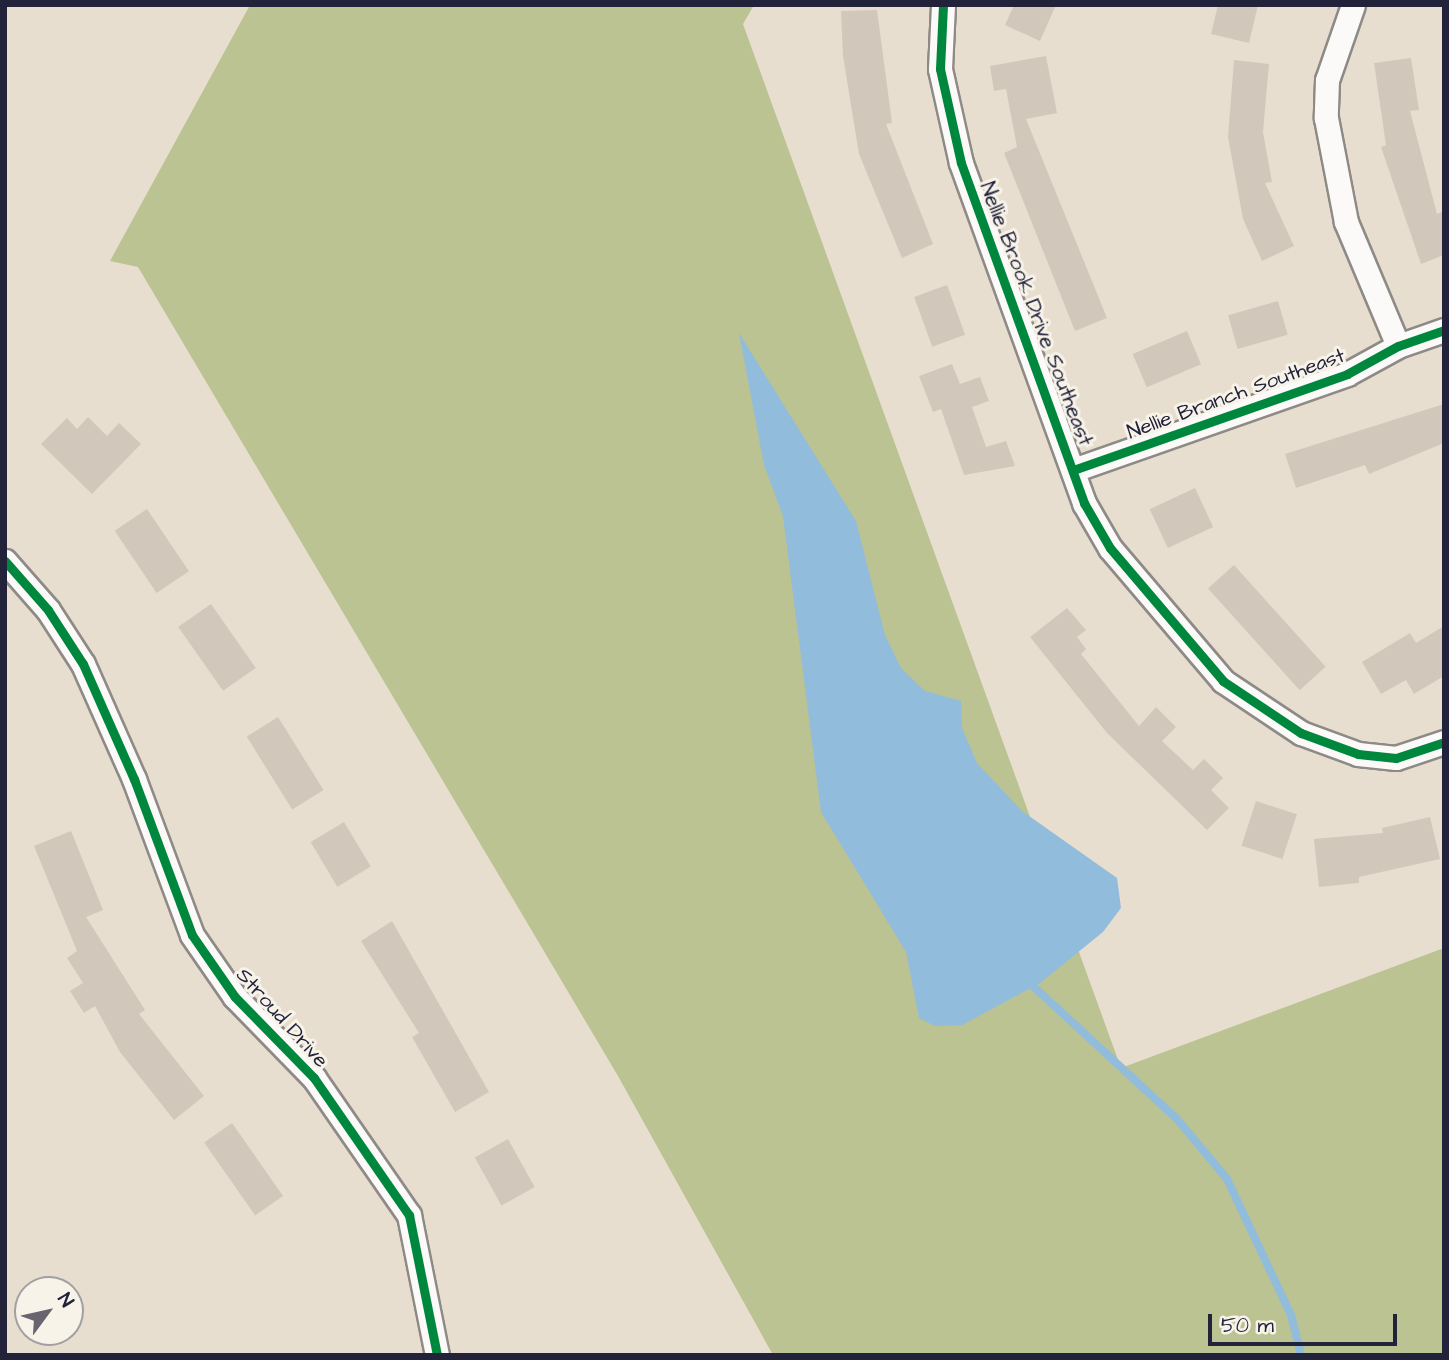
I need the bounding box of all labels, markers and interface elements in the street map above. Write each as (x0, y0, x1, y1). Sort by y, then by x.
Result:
street label: Nellie Brook Drive Southeast (974, 179, 1098, 449)
street label: Nellie Branch Southeast (1124, 343, 1348, 445)
street label: Stroud Drive (231, 963, 333, 1073)
north arrow (14, 1276, 84, 1346)
text: N (51, 1288, 80, 1313)
scale bar (1211, 1300, 1400, 1344)
text: 50 m (1221, 1311, 1274, 1340)

